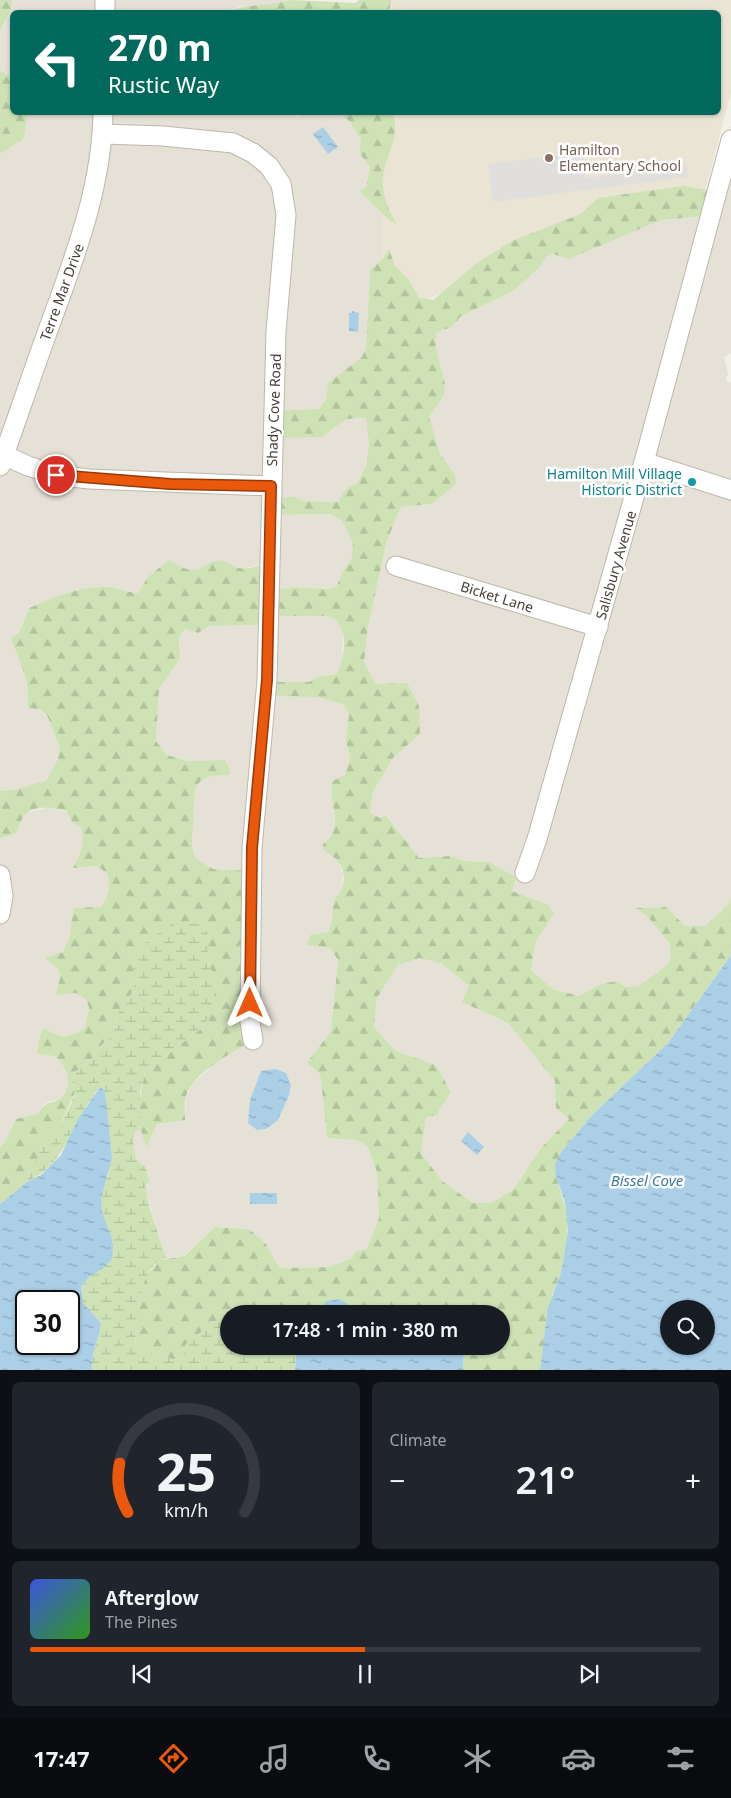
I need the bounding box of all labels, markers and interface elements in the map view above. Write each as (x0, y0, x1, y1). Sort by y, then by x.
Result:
text: 270 m (108, 24, 211, 71)
icon: left (25, 30, 90, 95)
text: Rustic Way (108, 69, 219, 99)
place label: Hamilton Elementary School (559, 140, 681, 175)
marker: Hamilton Elementary School (543, 152, 555, 164)
street label: Terre Mar Drive (35, 241, 88, 343)
street label: Shady Cove Road (262, 353, 285, 467)
pin (35, 454, 77, 496)
icon: arrive (42, 461, 70, 489)
place label: Hamilton Mill Village Historic District (547, 464, 682, 499)
marker: Hamilton Mill Village Historic District (686, 476, 698, 488)
street label: Salisbury Avenue (591, 508, 640, 622)
street label: Bicket Lane (458, 576, 536, 617)
position arrow (223, 976, 275, 1028)
water label: Bissel Cove (611, 1170, 684, 1190)
speed limit sign: 30 (15, 1290, 80, 1355)
map controls (660, 1300, 715, 1355)
button: search (660, 1300, 715, 1355)
text: 17:48 · 1 min · 380 m (272, 1317, 458, 1343)
text: Climate (390, 1429, 447, 1451)
text: 25 (156, 1435, 216, 1506)
text: 21° (515, 1453, 575, 1505)
text: − (390, 1461, 406, 1499)
text: + (685, 1461, 701, 1499)
text: km/h (164, 1498, 208, 1522)
text: Afterglow (105, 1585, 199, 1611)
text: The Pines (105, 1611, 177, 1633)
icon: previous (128, 1660, 156, 1688)
icon: pause (351, 1660, 379, 1688)
icon: next (575, 1660, 603, 1688)
icon: directions (156, 1741, 191, 1776)
icon: music (257, 1741, 292, 1776)
icon: phone (359, 1741, 394, 1776)
icon: climate (460, 1741, 495, 1776)
icon: car (561, 1741, 596, 1776)
icon: filters (663, 1741, 698, 1776)
text: 17:47 (33, 1743, 90, 1773)

